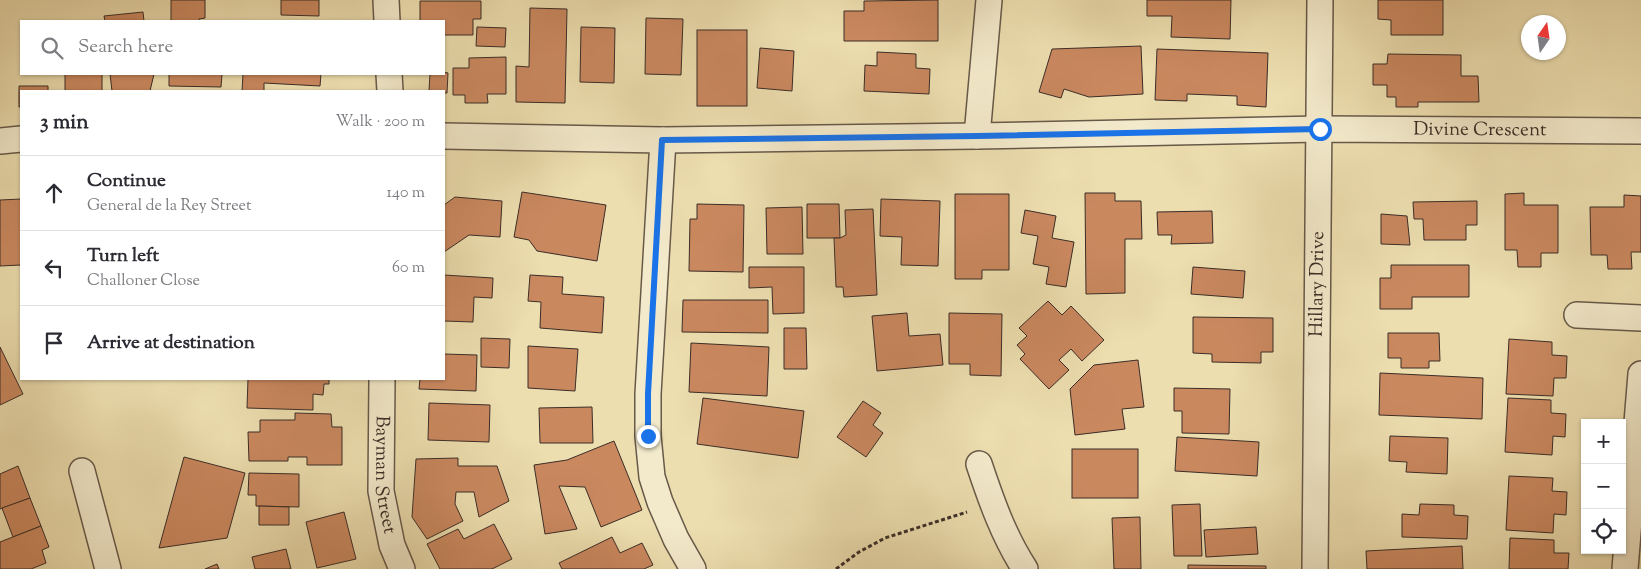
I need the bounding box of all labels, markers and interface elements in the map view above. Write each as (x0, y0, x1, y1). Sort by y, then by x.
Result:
north arrow (1521, 15, 1566, 60)
search box (20, 20, 445, 75)
icon: search (38, 34, 66, 62)
text: Search here (78, 34, 173, 61)
text: 3 min (40, 108, 89, 138)
text: Walk · 200 m (336, 111, 425, 134)
street label: Divine Crescent (1413, 116, 1547, 144)
route start (1309, 118, 1332, 141)
text: Continue (87, 168, 166, 195)
icon: ahead (40, 179, 68, 207)
text: 140 m (387, 182, 425, 205)
text: General de la Rey Street (87, 195, 251, 218)
street label: Hillary Drive (1303, 231, 1332, 337)
text: Turn left (87, 243, 159, 270)
icon: left (40, 254, 68, 282)
text: 60 m (392, 257, 425, 280)
text: Challoner Close (87, 270, 200, 293)
icon: arrive (40, 329, 68, 357)
text: Arrive at destination (87, 330, 255, 357)
street label: Bayman Street (367, 415, 403, 537)
map controls (1581, 419, 1626, 554)
button: + (1581, 419, 1626, 464)
route end (637, 425, 660, 448)
button: − (1581, 464, 1626, 509)
button: locate (1581, 509, 1626, 554)

